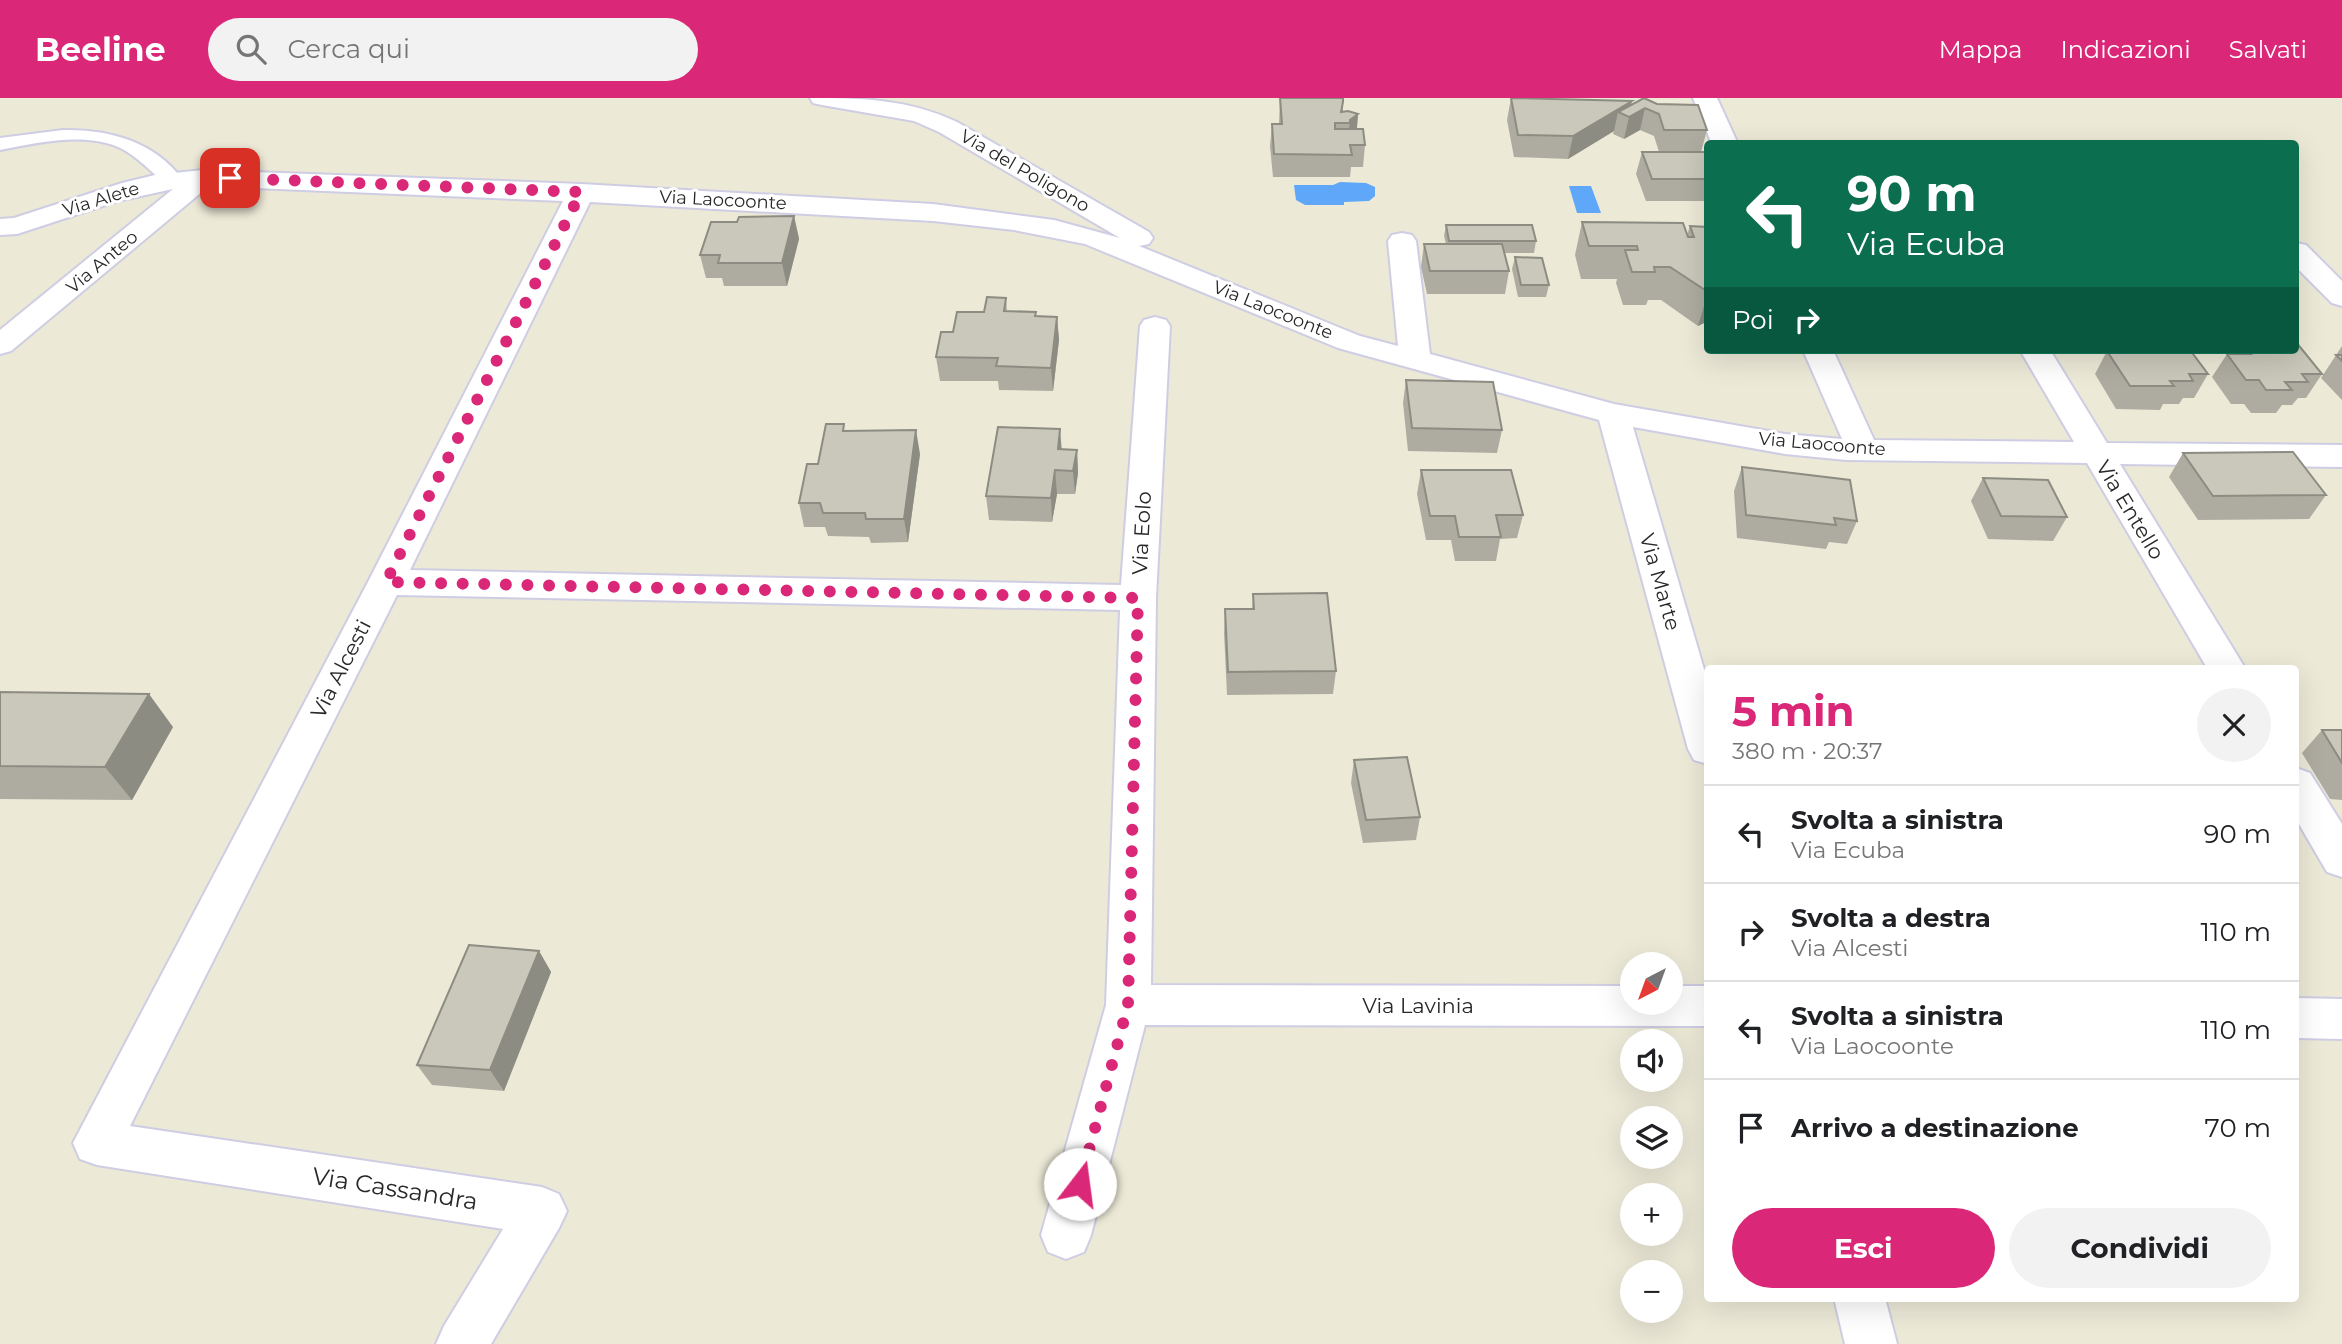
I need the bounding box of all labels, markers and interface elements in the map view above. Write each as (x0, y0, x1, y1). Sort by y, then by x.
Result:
search box (208, 18, 698, 81)
text: Beeline (35, 29, 166, 69)
icon: search (232, 30, 270, 68)
text: Cerca qui (288, 33, 410, 65)
text: Mappa (1939, 35, 2022, 64)
text: Indicazioni (2060, 35, 2191, 64)
text: Salvati (2229, 35, 2307, 64)
street label: Via del Poligono (956, 125, 1094, 217)
pin (200, 148, 260, 208)
icon: arrive (211, 159, 249, 197)
text: 90 m (1847, 164, 1977, 223)
icon: left (1732, 168, 1823, 259)
street label: Via Alete (60, 177, 142, 221)
street label: Via Laocoonte (659, 186, 787, 214)
text: Via Ecuba (1847, 224, 2006, 263)
street label: Via Anteo (62, 226, 142, 298)
street label: Via Laocoonte (1210, 276, 1336, 344)
icon: right (1788, 301, 1826, 339)
text: Poi (1732, 304, 1774, 336)
street label: Via Laocoonte (1758, 427, 1887, 461)
street label: Via Entello (2091, 456, 2170, 564)
street label: Via Eolo (1127, 491, 1156, 575)
street label: Via Marte (1635, 530, 1686, 633)
street label: Via Alcesti (305, 615, 376, 722)
text: 5 min (1732, 685, 1855, 737)
button: close (2197, 688, 2271, 762)
text: 380 m · 20:37 (1732, 737, 1883, 765)
text: Svolta a sinistra (1791, 804, 2004, 836)
icon: left (1732, 815, 1770, 853)
text: 90 m (2204, 818, 2271, 850)
text: Via Ecuba (1791, 836, 1905, 864)
text: Svolta a destra (1791, 902, 1991, 934)
icon: right (1732, 913, 1770, 951)
text: 110 m (2201, 916, 2271, 948)
text: Via Alcesti (1791, 934, 1909, 962)
north arrow (1620, 952, 1684, 1015)
map controls (1620, 952, 1683, 1323)
street label: Via Lavinia (1362, 993, 1474, 1018)
text: Svolta a sinistra (1791, 1000, 2004, 1032)
icon: left (1732, 1011, 1770, 1049)
text: 110 m (2201, 1014, 2271, 1046)
button: sound (1620, 1029, 1683, 1092)
text: Via Laocoonte (1791, 1032, 1954, 1060)
button: layers (1620, 1106, 1683, 1169)
icon: arrive (1732, 1109, 1770, 1147)
text: Arrivo a destinazione (1791, 1112, 2079, 1144)
text: 70 m (2205, 1112, 2271, 1144)
position arrow (1043, 1147, 1117, 1221)
street label: Via Cassandra (310, 1161, 480, 1216)
button: + (1620, 1183, 1683, 1246)
button: Esci (1732, 1208, 1995, 1288)
button: Condividi (2009, 1208, 2271, 1288)
button: − (1620, 1260, 1683, 1323)

